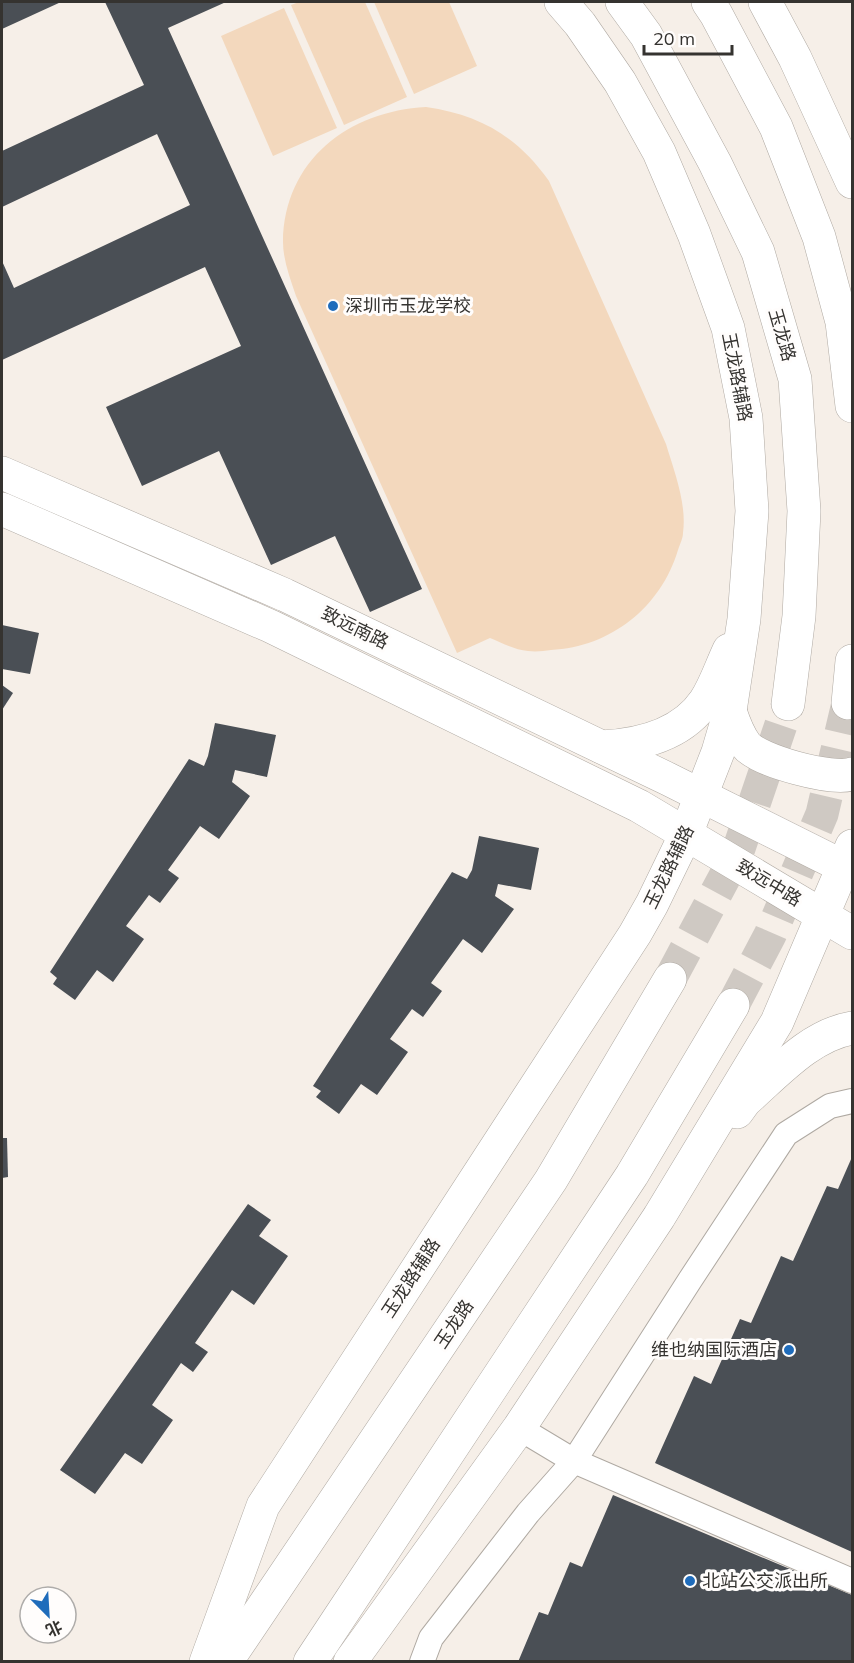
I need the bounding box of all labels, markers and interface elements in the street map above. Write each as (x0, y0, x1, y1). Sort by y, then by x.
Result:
scale bar (644, 18, 732, 56)
text: 20 m (653, 27, 695, 50)
place label: 深圳市玉龙学校 (345, 294, 471, 317)
marker: 深圳市玉龙学校 (326, 299, 340, 313)
street label: 玉龙路 (764, 306, 801, 364)
street label: 玉龙路辅路 (718, 331, 757, 423)
street label: 致远南路 (318, 601, 393, 654)
street label: 玉龙路辅路 (638, 821, 699, 912)
street label: 致远中路 (732, 854, 806, 911)
street label: 玉龙路辅路 (376, 1234, 445, 1322)
street label: 玉龙路 (429, 1295, 478, 1353)
place label: 维也纳国际酒店 (651, 1338, 777, 1361)
marker: 维也纳国际酒店 (782, 1343, 796, 1357)
place label: 北站公交派出所 (702, 1569, 828, 1592)
marker: 北站公交派出所 (683, 1574, 697, 1588)
north arrow (18, 1585, 78, 1645)
text: 北 (43, 1616, 65, 1641)

